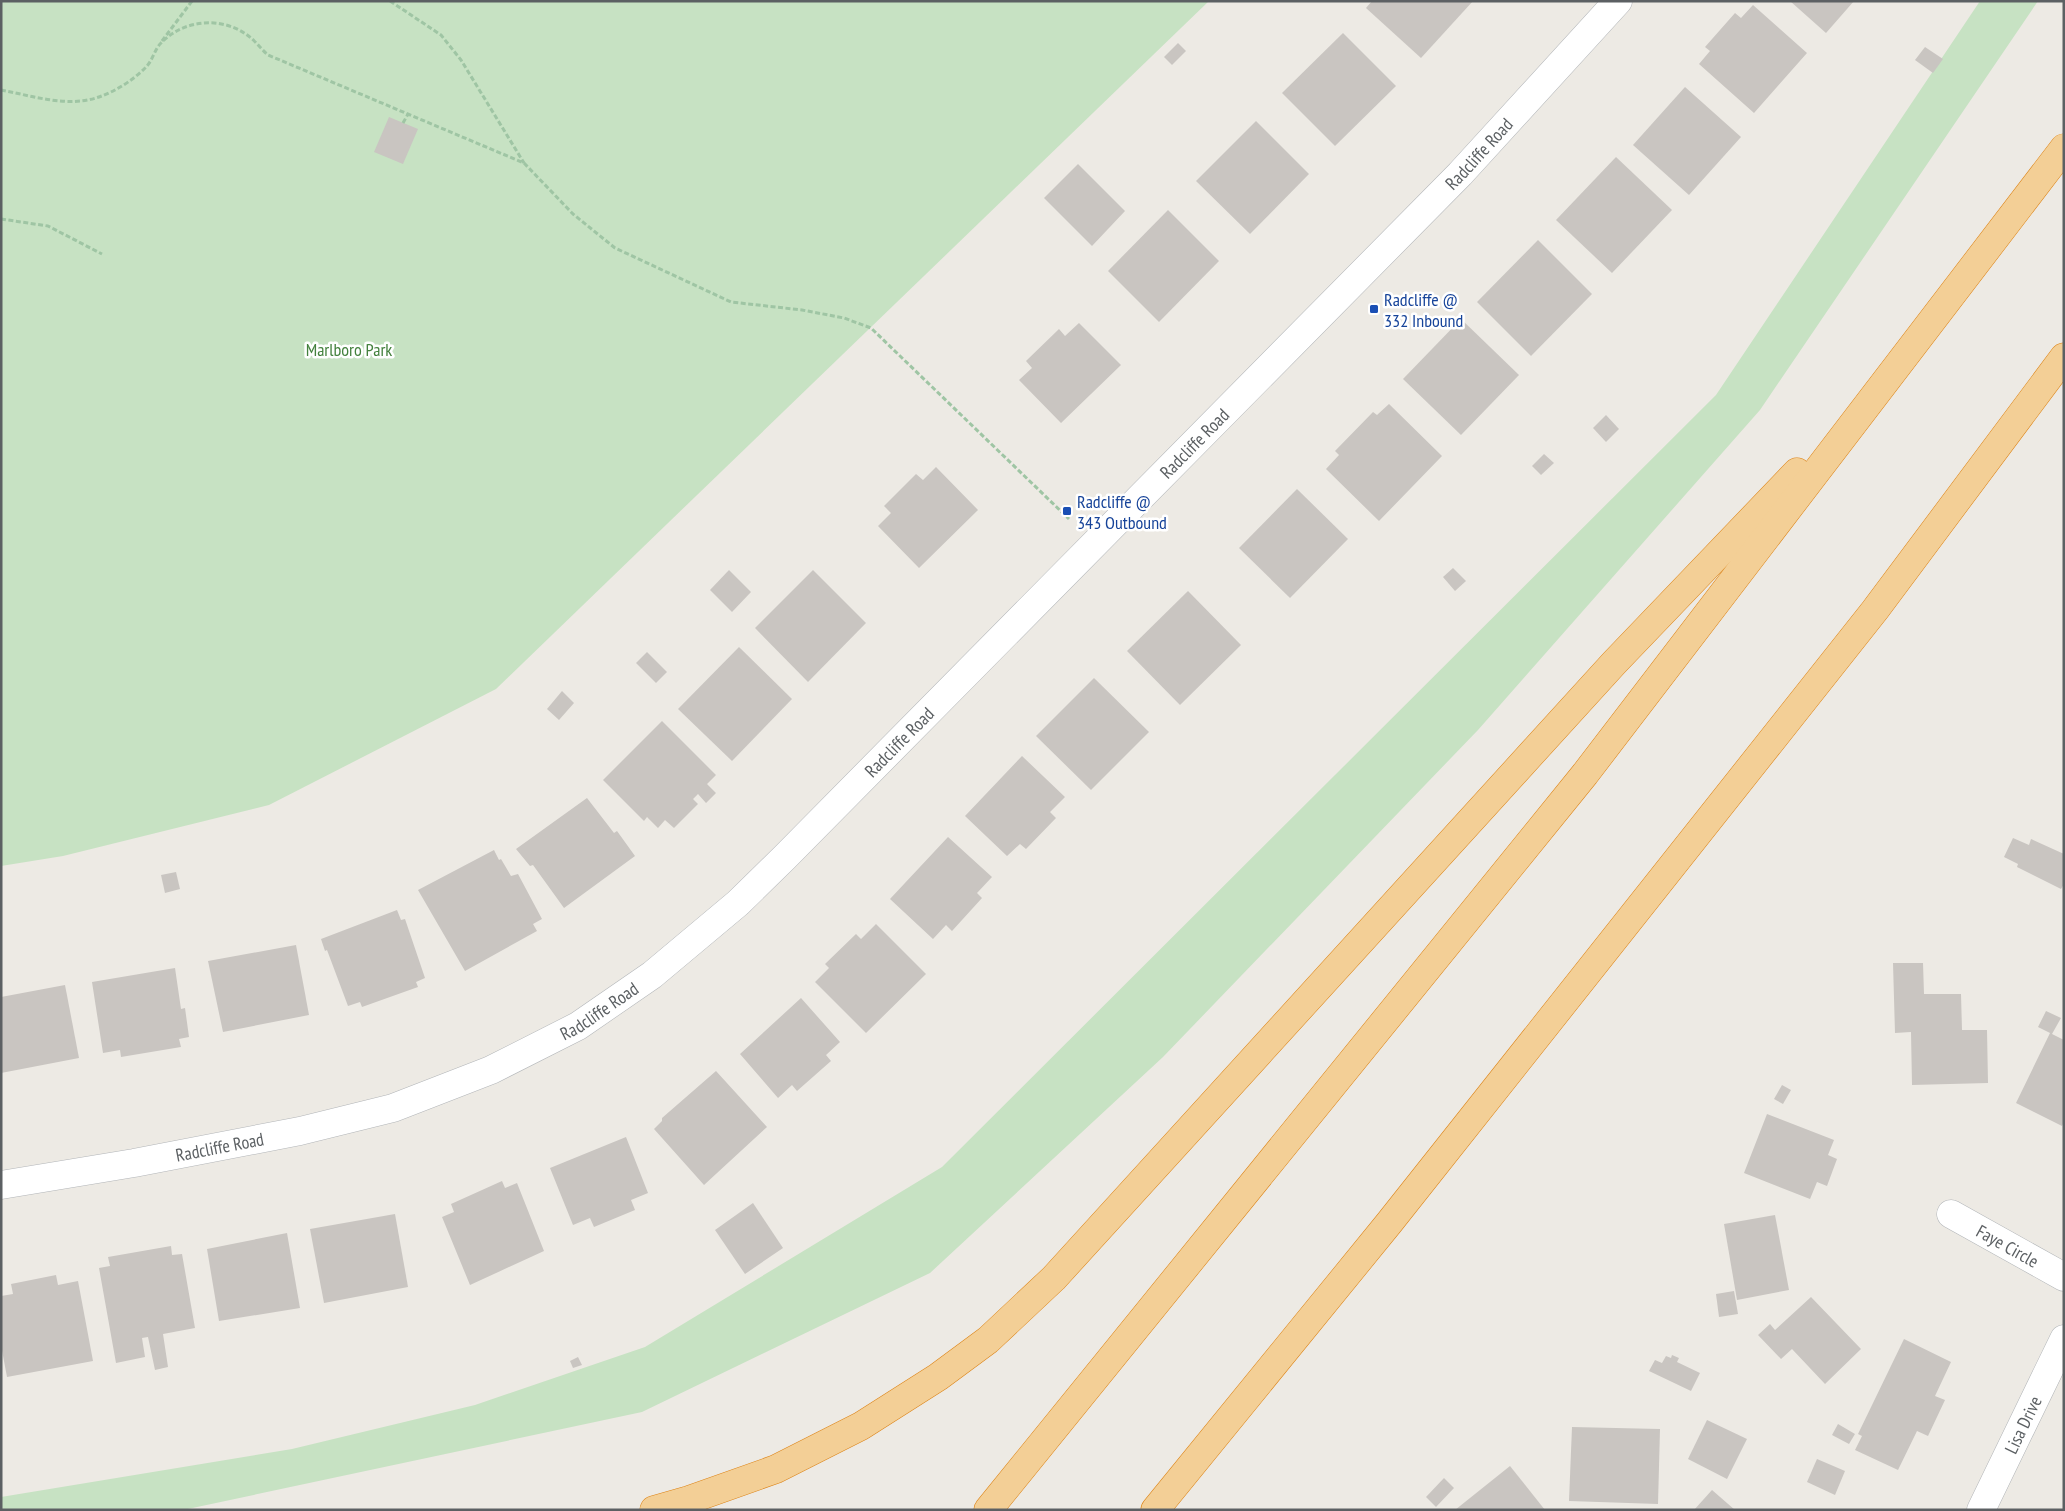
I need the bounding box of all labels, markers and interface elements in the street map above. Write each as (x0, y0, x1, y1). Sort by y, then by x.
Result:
street label: Radcliffe Road (1440, 113, 1517, 194)
place label: Radcliffe @ 332 Inbound (1384, 288, 1463, 332)
marker: Radcliffe @ 332 Inbound (1368, 303, 1380, 315)
park label: Marlboro Park (306, 338, 392, 361)
street label: Radcliffe Road (1154, 403, 1234, 483)
place label: Radcliffe @ 343 Outbound (1077, 490, 1167, 534)
marker: Radcliffe @ 343 Outbound (1061, 505, 1073, 517)
street label: Radcliffe Road (859, 702, 938, 782)
street label: Radcliffe Road (556, 977, 642, 1045)
street label: Radcliffe Road (174, 1127, 266, 1166)
street label: Faye Circle (1973, 1219, 2043, 1272)
street label: Lisa Drive (1999, 1392, 2046, 1457)

